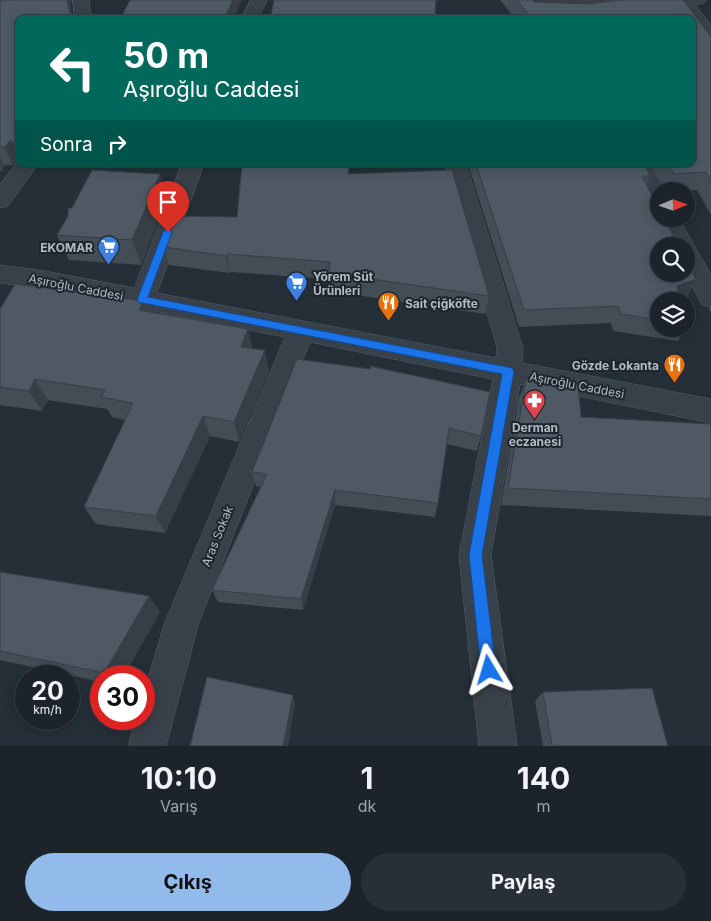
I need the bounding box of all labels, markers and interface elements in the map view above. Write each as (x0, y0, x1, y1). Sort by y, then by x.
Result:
text: 50 m (123, 34, 209, 76)
icon: left (40, 35, 105, 100)
text: Aşıroğlu Caddesi (123, 76, 299, 102)
icon: right (103, 130, 131, 158)
text: Sonra (40, 133, 93, 156)
pin (147, 181, 189, 232)
north arrow (650, 182, 695, 228)
map controls (650, 182, 695, 337)
icon: arrive (154, 188, 182, 216)
supermarket icon: EKOMAR (97, 235, 121, 266)
button: search (650, 237, 695, 282)
place label: EKOMAR (40, 240, 93, 255)
place label: Yörem Süt Ürünleri (313, 269, 374, 298)
street label: Aşıroğlu Caddesi (27, 270, 125, 304)
supermarket icon: Yörem Süt Ürünleri (285, 271, 309, 302)
restaurant icon: Sait çiğköfte (377, 291, 401, 322)
button: layers (650, 292, 695, 337)
place label: Sait çiğköfte (405, 296, 478, 311)
restaurant icon: Gözde Lokanta (663, 353, 687, 384)
place label: Gözde Lokanta (572, 358, 659, 373)
street label: Aşıroğlu Caddesi (528, 368, 626, 402)
pharmacy icon: Derman eczanesi (523, 388, 547, 419)
place label: Derman eczanesi (509, 420, 561, 449)
street label: Aras Sokak (198, 503, 236, 569)
position arrow (462, 643, 514, 695)
speed limit sign: 30 (90, 665, 155, 730)
text: 20 (31, 676, 64, 706)
text: km/h (33, 702, 62, 717)
text: 10:10 (141, 760, 217, 796)
text: 1 (360, 760, 373, 796)
text: 140 (517, 760, 570, 796)
text: Varış (160, 796, 198, 816)
text: dk (358, 796, 376, 816)
text: m (537, 796, 551, 816)
button: Çıkış (25, 853, 351, 911)
button: Paylaş (361, 853, 686, 911)

